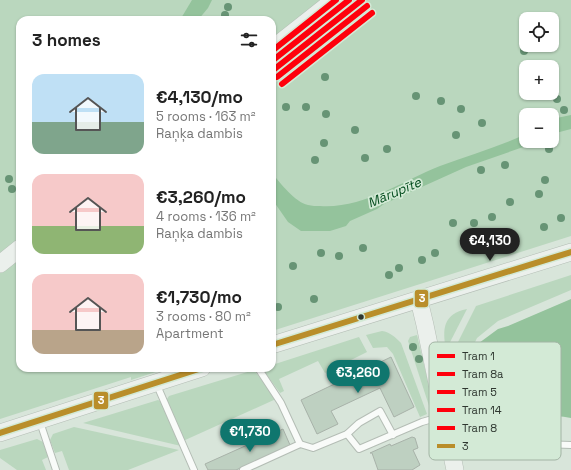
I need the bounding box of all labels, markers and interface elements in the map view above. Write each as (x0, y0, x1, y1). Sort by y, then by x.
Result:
map controls (519, 12, 559, 148)
button: locate (519, 12, 559, 52)
text: 3 homes (32, 29, 101, 51)
icon: filters (238, 29, 260, 51)
button: + (519, 60, 559, 100)
text: €4,130/mo (156, 86, 243, 108)
icon: home (64, 90, 112, 138)
text: 5 rooms · 163 m² (156, 108, 256, 125)
button: − (519, 108, 559, 148)
text: Raņķa dambis (156, 125, 243, 142)
water label: Mārupīte (365, 173, 425, 211)
text: €3,260/mo (156, 186, 246, 208)
icon: home (64, 190, 112, 238)
text: 4 rooms · 136 m² (156, 208, 256, 225)
text: Raņķa dambis (156, 225, 243, 242)
pin: €4,130 (457, 228, 523, 262)
text: €4,130 (469, 232, 511, 249)
text: €1,730/mo (156, 286, 242, 308)
line badge: 3 (414, 289, 429, 308)
icon: home (64, 290, 112, 338)
text: 3 (419, 291, 426, 305)
text: 3 rooms · 80 m² (156, 308, 251, 325)
unlabelled marker (356, 312, 366, 322)
text: Apartment (156, 325, 224, 342)
legend (429, 342, 561, 460)
text: Tram 1 (462, 349, 495, 363)
pin: €3,260 (325, 360, 391, 394)
text: €3,260 (336, 364, 380, 381)
text: Tram 8a (462, 367, 504, 381)
text: Tram 5 (462, 385, 497, 399)
line badge: 3 (93, 391, 109, 410)
text: 3 (98, 393, 105, 407)
text: Tram 14 (462, 403, 502, 417)
pin: €1,730 (217, 419, 283, 453)
text: Tram 8 (462, 421, 497, 435)
text: €1,730 (229, 423, 271, 440)
text: 3 (462, 439, 469, 453)

